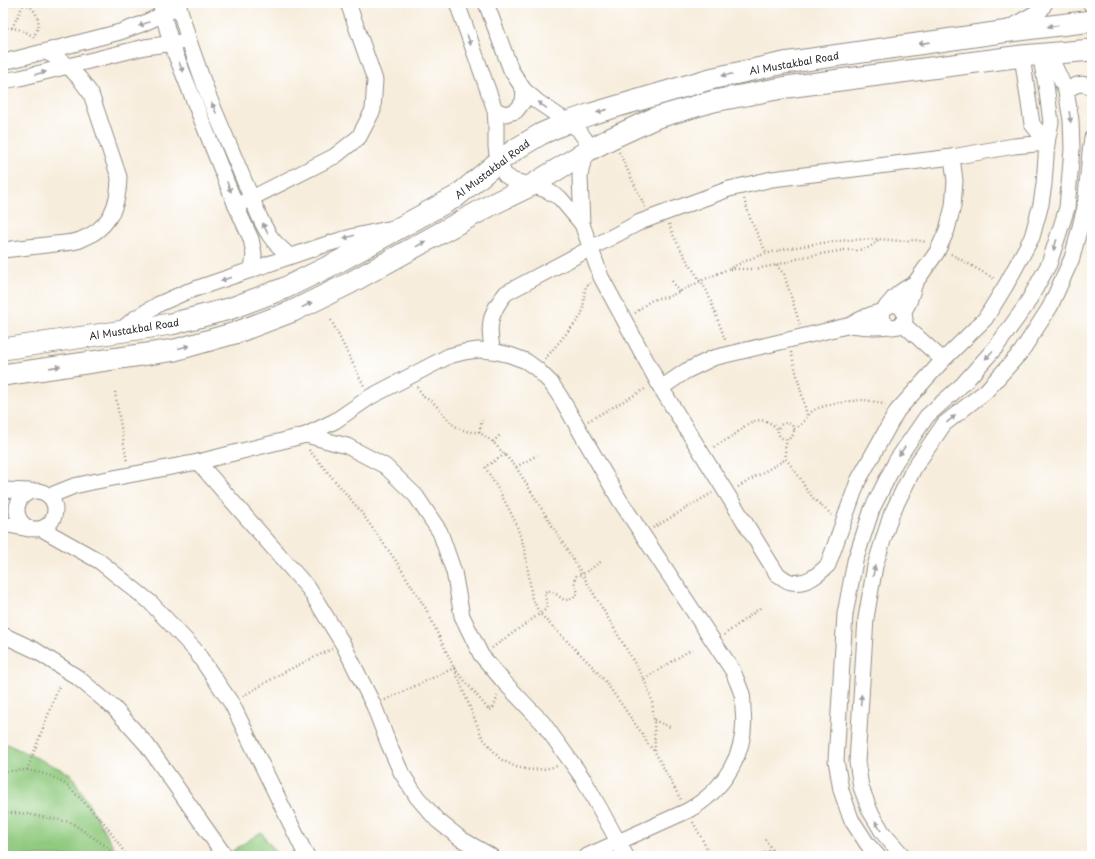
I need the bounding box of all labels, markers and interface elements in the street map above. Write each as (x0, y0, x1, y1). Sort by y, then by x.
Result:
one-way arrow (137, 21, 149, 27)
one-way arrow (1047, 23, 1059, 29)
one-way arrow (467, 34, 473, 46)
one-way arrow (918, 40, 930, 46)
street label: Al Mustakbal Road (748, 47, 840, 78)
one-way arrow (178, 61, 184, 72)
one-way arrow (35, 70, 47, 76)
one-way arrow (721, 72, 733, 78)
one-way arrow (537, 101, 548, 109)
one-way arrow (211, 103, 217, 114)
one-way arrow (596, 108, 608, 114)
one-way arrow (1067, 111, 1073, 123)
street label: Al Mustakbal Road (451, 135, 533, 202)
one-way arrow (226, 182, 232, 193)
one-way arrow (261, 222, 268, 234)
one-way arrow (343, 234, 355, 240)
one-way arrow (1052, 239, 1058, 251)
one-way arrow (415, 240, 427, 247)
one-way arrow (220, 276, 232, 282)
one-way arrow (301, 302, 312, 308)
street label: Al Mustakbal Road (88, 314, 180, 343)
one-way arrow (178, 344, 190, 350)
one-way arrow (985, 351, 994, 360)
one-way arrow (49, 364, 62, 370)
one-way arrow (945, 415, 956, 424)
one-way arrow (898, 446, 906, 457)
one-way arrow (871, 565, 877, 577)
one-way arrow (857, 694, 864, 706)
one-way arrow (875, 820, 882, 832)

